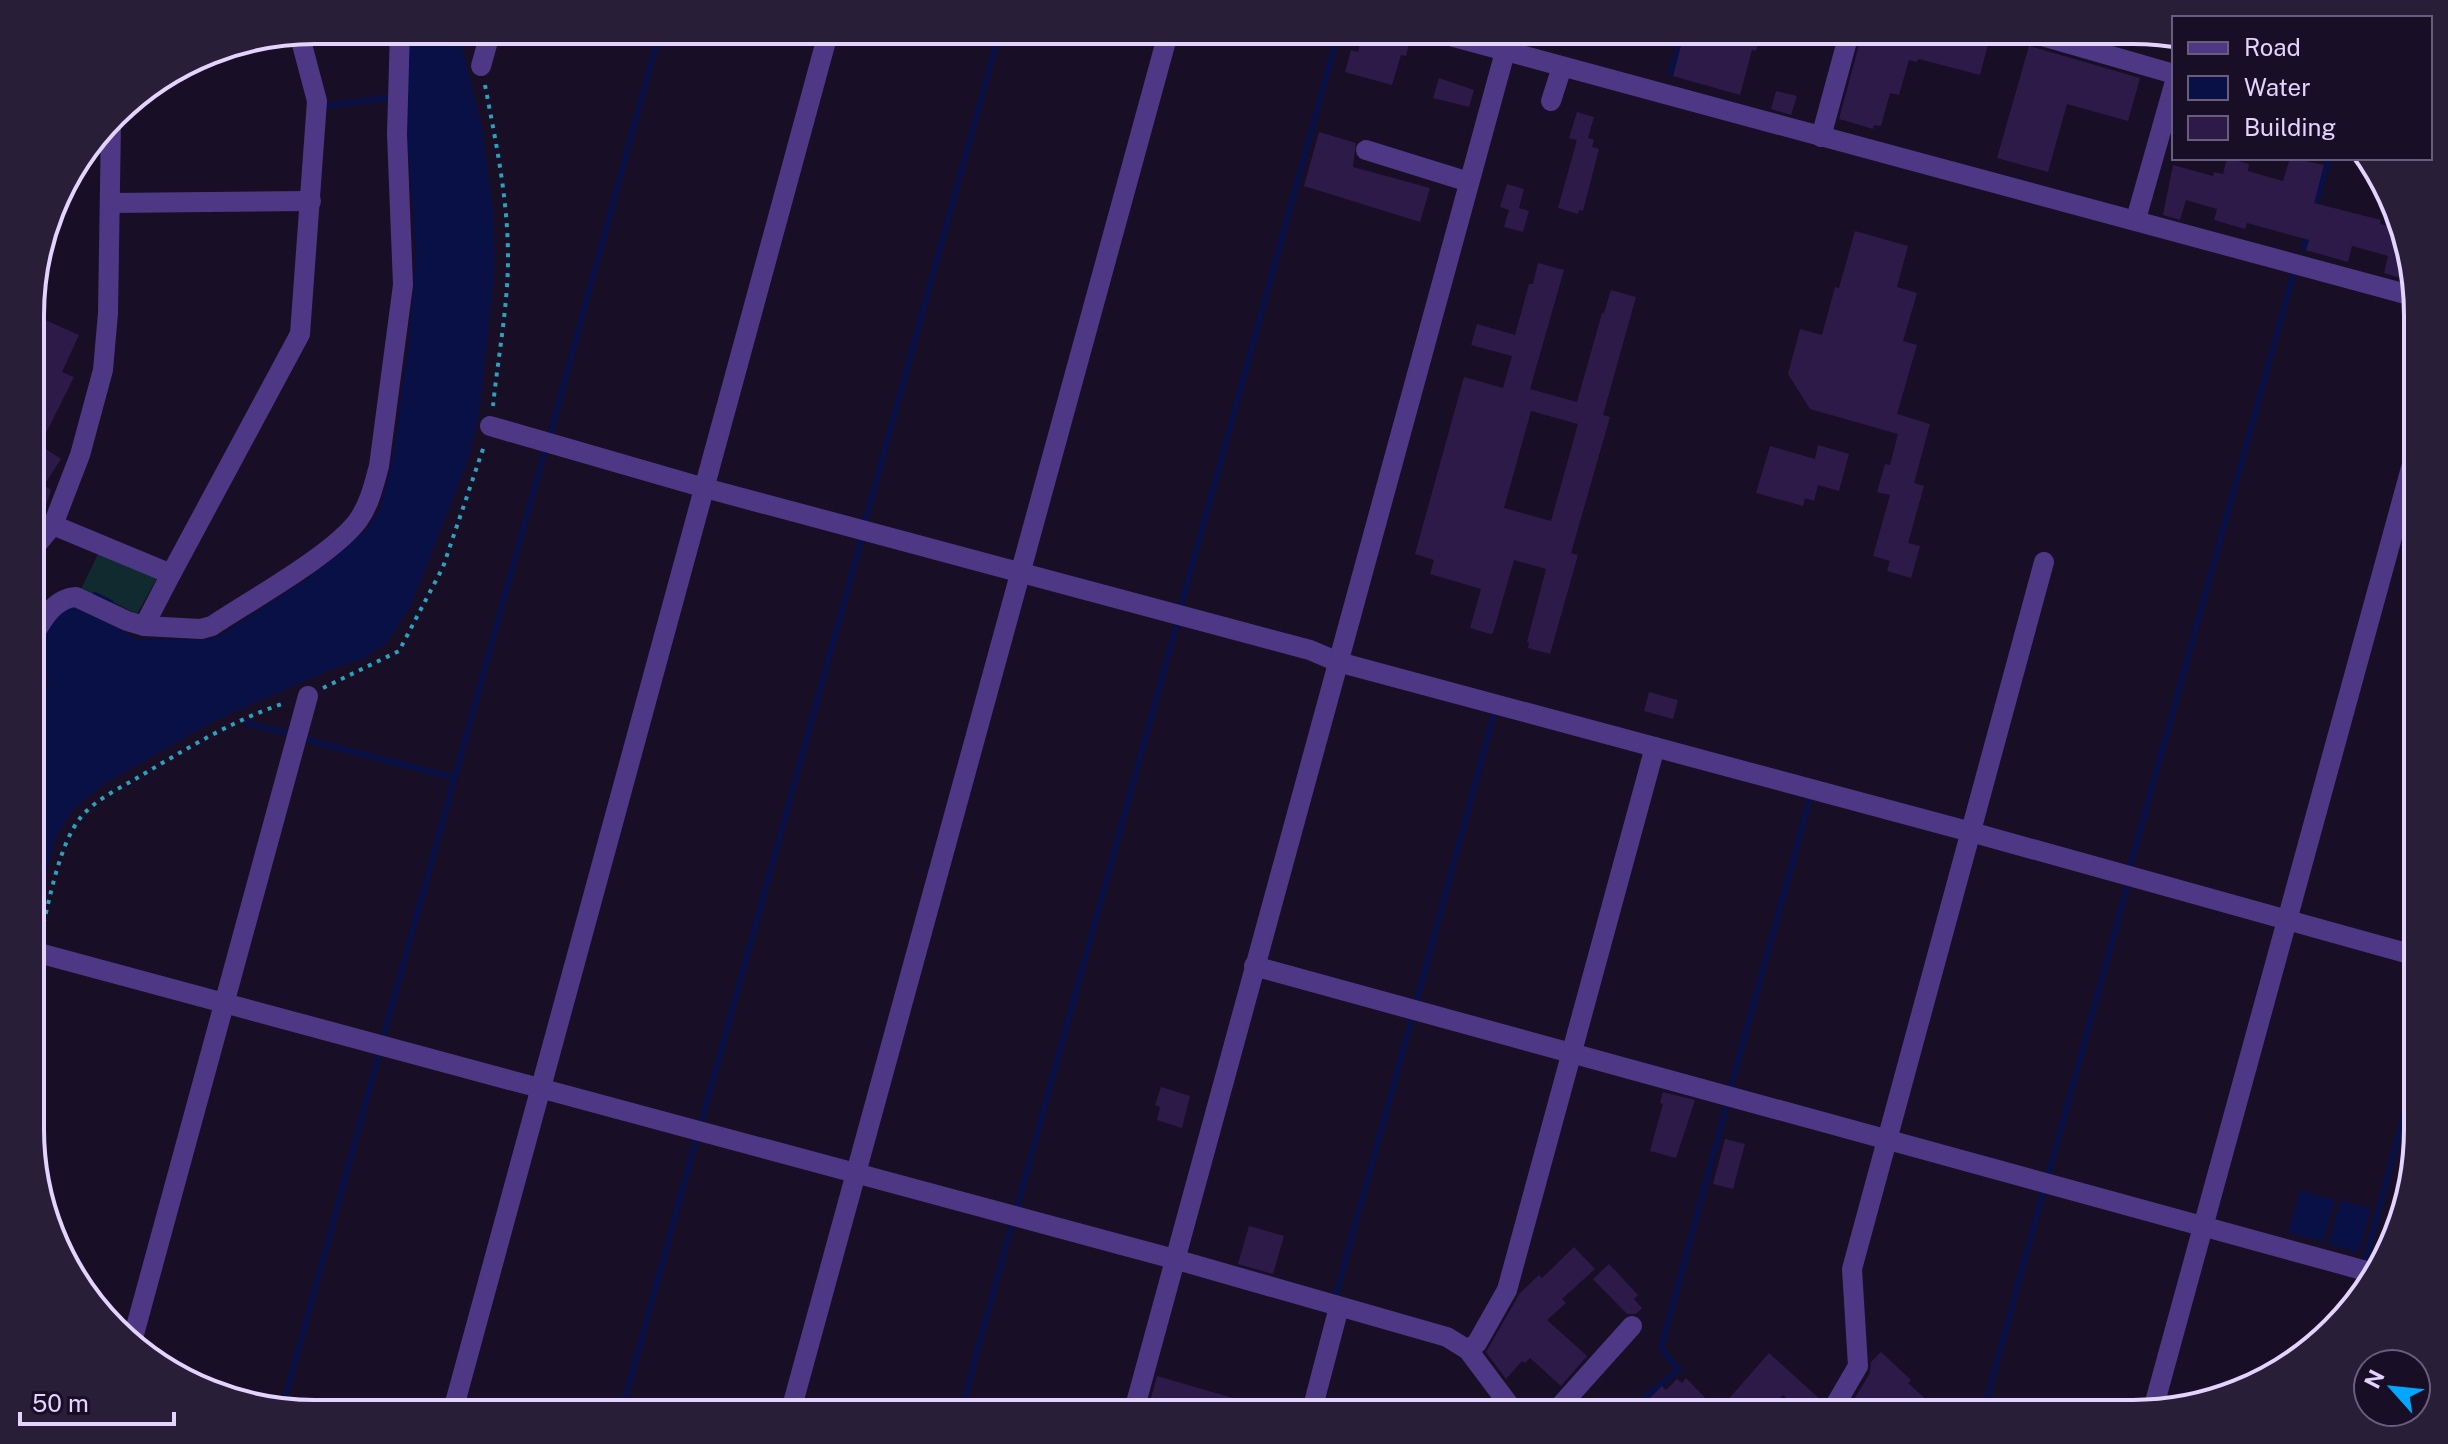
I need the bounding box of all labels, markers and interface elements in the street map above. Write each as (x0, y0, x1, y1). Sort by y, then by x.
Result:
legend (2172, 16, 2432, 160)
text: Road (2244, 33, 2301, 61)
text: Water (2244, 73, 2311, 101)
text: Building (2244, 113, 2336, 141)
north arrow (2352, 1348, 2432, 1428)
text: N (2359, 1365, 2390, 1392)
scale bar (20, 1376, 174, 1426)
text: 50 m (32, 1389, 89, 1417)

